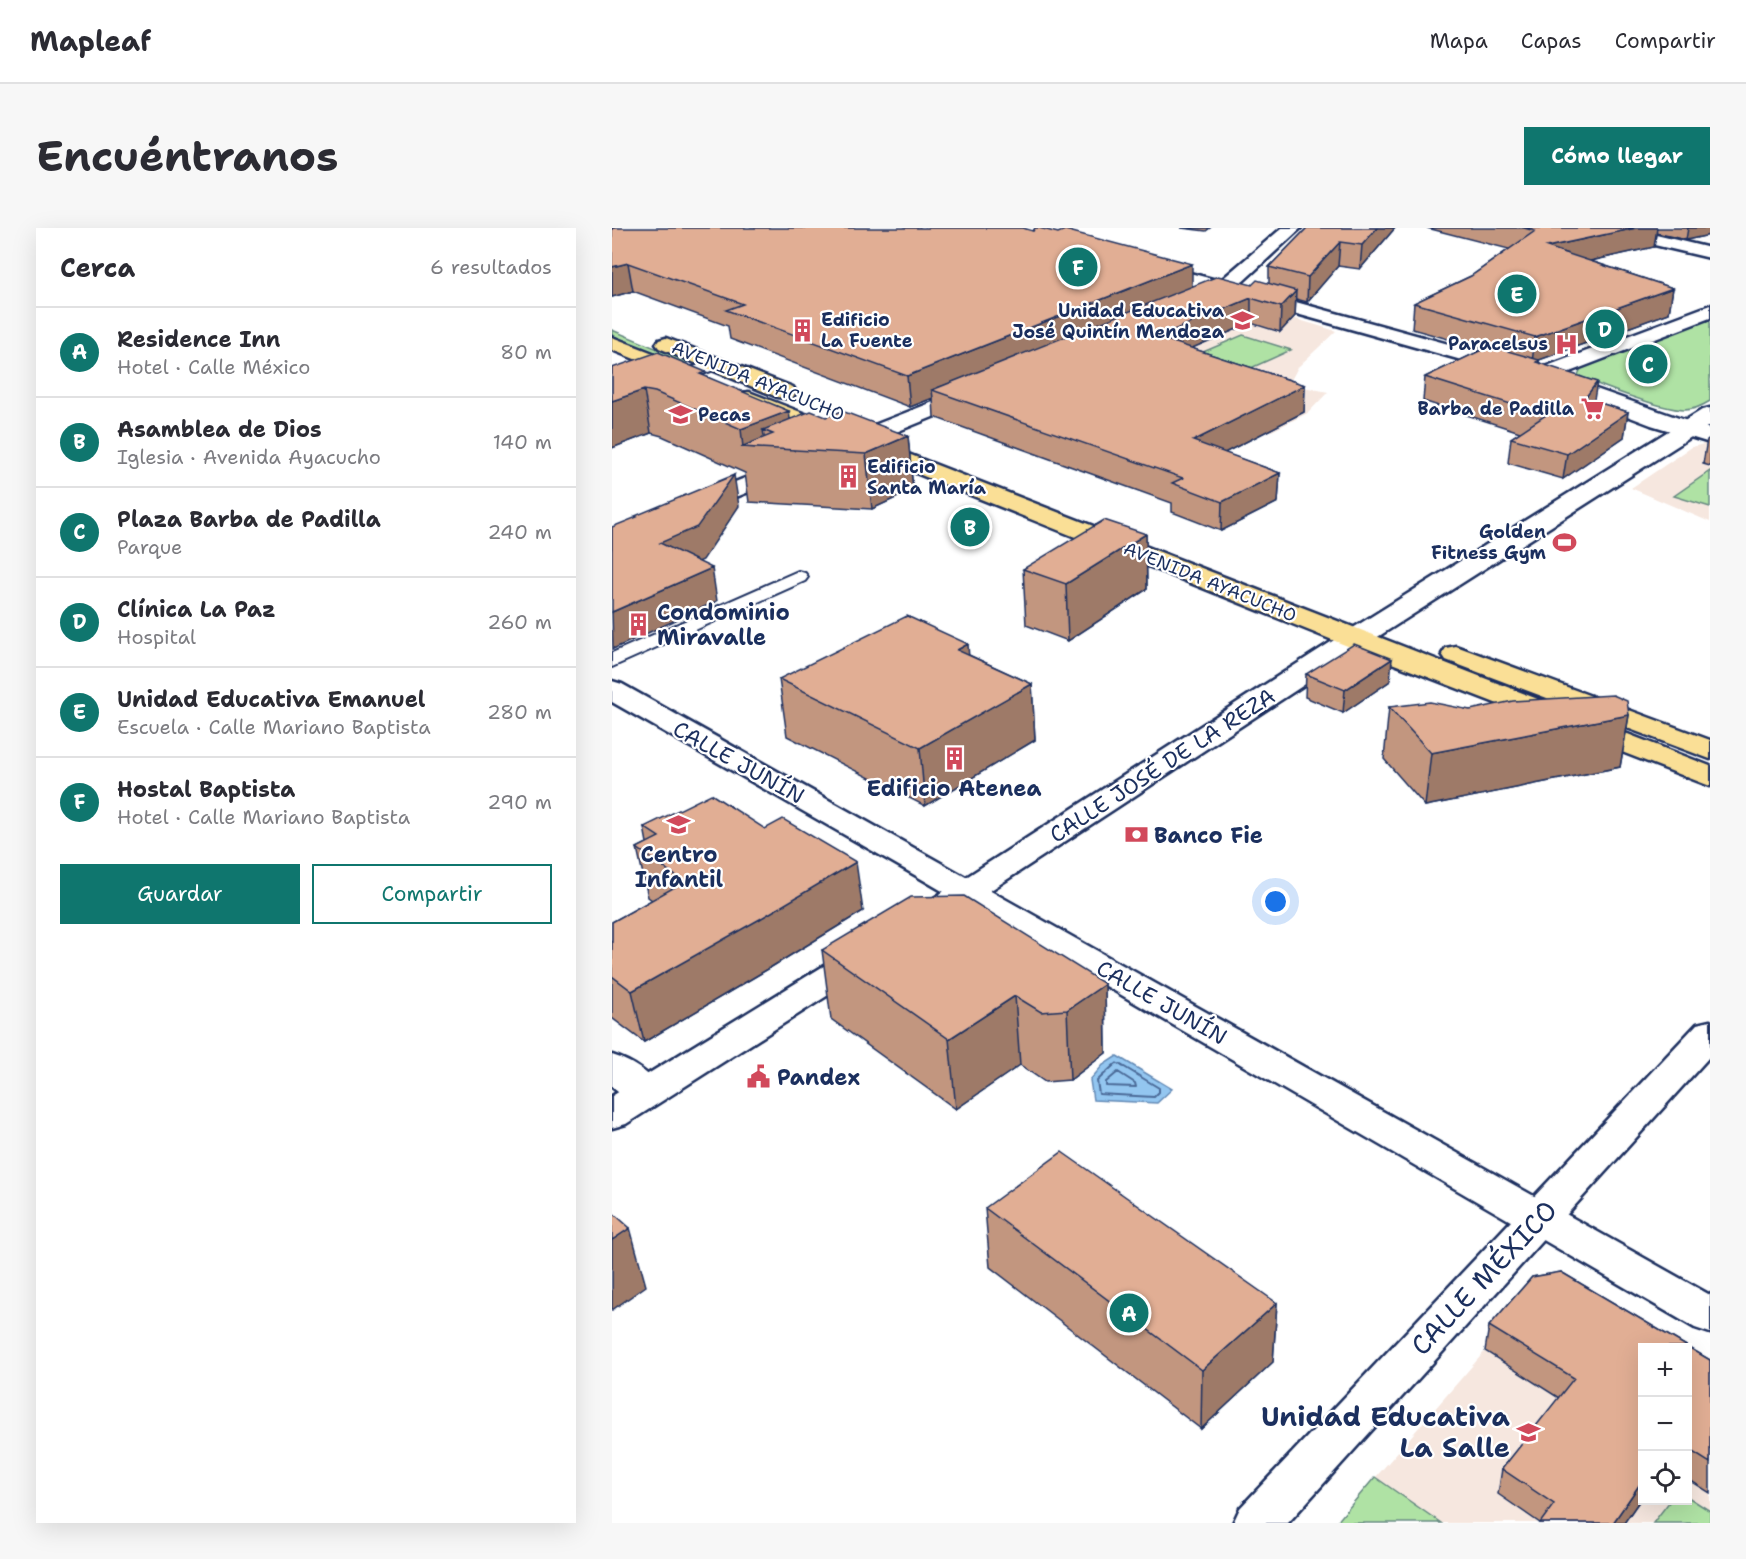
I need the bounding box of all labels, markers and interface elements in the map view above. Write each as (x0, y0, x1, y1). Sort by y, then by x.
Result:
text: Mapleaf (30, 22, 151, 60)
text: Mapa (1430, 27, 1488, 55)
text: Capas (1521, 27, 1582, 55)
text: Compartir (1615, 27, 1716, 55)
button: Cómo llegar (1524, 127, 1710, 185)
text: Encuéntranos (36, 128, 338, 184)
pin: F (1058, 244, 1098, 290)
text: Cerca (60, 250, 135, 285)
text: 6 resultados (430, 254, 552, 280)
pin: E (1498, 272, 1536, 316)
place label: Unidad Educativa José Quintín Mendoza (1012, 299, 1225, 344)
pin: D (1586, 306, 1624, 352)
place label: Edificio La Fuente (821, 308, 913, 353)
school or university icon: Unidad Educativa José Quintín Mendoza (1229, 308, 1255, 334)
building icon: Edificio La Fuente (790, 317, 816, 343)
text: Residence Inn (117, 325, 281, 354)
hospital icon: Paracelsus (1553, 331, 1579, 357)
place label: Paracelsus (1448, 332, 1548, 356)
street label: AVENIDA AYACUCHO (668, 335, 848, 427)
text: A (72, 339, 87, 365)
text: 80 m (500, 339, 552, 365)
pin: C (1628, 342, 1668, 386)
text: Hotel · Calle México (117, 354, 310, 380)
supermarket icon: Barba de Padilla (1579, 396, 1605, 422)
place label: Barba de Padilla (1418, 397, 1575, 421)
school or university icon: Pecas (667, 402, 693, 428)
place label: Pecas (698, 403, 751, 427)
text: Asamblea de Dios (117, 415, 322, 444)
text: B (73, 429, 86, 455)
text: 140 m (493, 429, 552, 455)
text: Iglesia · Avenida Ayacucho (117, 444, 381, 470)
place label: Edificio Santa María (867, 455, 987, 500)
building icon: Edificio Santa María (836, 464, 862, 490)
pin: B (950, 504, 990, 550)
text: Plaza Barba de Padilla (117, 505, 381, 534)
text: C (73, 519, 86, 545)
text: 240 m (487, 519, 552, 545)
place label: Golden Fitness Gym (1431, 520, 1547, 565)
sports icon: Golden Fitness Gym (1551, 529, 1577, 555)
text: Parque (117, 534, 182, 560)
street label: AVENIDA AYACUCHO (1120, 536, 1300, 628)
text: Clínica La Paz (117, 595, 276, 624)
place label: Condominio Miravalle (657, 598, 790, 652)
text: D (72, 609, 87, 635)
text: 260 m (487, 609, 552, 635)
building icon: Condominio Miravalle (626, 612, 652, 638)
text: Hospital (117, 624, 196, 650)
street label: CALLE JOSÉ DE LA REZA (1044, 682, 1281, 849)
text: Unidad Educativa Emanuel (117, 685, 425, 714)
text: E (73, 699, 86, 725)
text: 280 m (487, 699, 552, 725)
text: Escuela · Calle Mariano Baptista (117, 714, 431, 740)
street label: CALLE JUNÍN (668, 714, 810, 811)
building icon: Edificio Atenea (941, 746, 967, 772)
place label: Edificio Atenea (867, 774, 1041, 803)
text: Hostal Baptista (117, 775, 295, 804)
text: F (74, 789, 85, 815)
text: 290 m (487, 789, 552, 815)
text: Hotel · Calle Mariano Baptista (117, 804, 410, 830)
school or university icon: Centro Infantil (666, 812, 692, 838)
place label: Banco Fie (1154, 821, 1263, 850)
bank icon: Banco Fie (1123, 822, 1149, 848)
place label: Centro Infantil (635, 840, 724, 894)
button: Guardar (60, 864, 300, 924)
button: Compartir (312, 864, 552, 924)
your location (1261, 887, 1290, 916)
street label: CALLE JUNÍN (1091, 953, 1232, 1052)
place label: Pandex (777, 1063, 861, 1092)
public building icon: Pandex (746, 1064, 772, 1090)
street label: CALLE MÉXICO (1402, 1192, 1565, 1363)
pin: A (1110, 1290, 1148, 1336)
map controls (1638, 1343, 1692, 1505)
button: + (1638, 1343, 1692, 1397)
button: − (1638, 1397, 1692, 1451)
place label: Unidad Educativa La Salle (1261, 1398, 1511, 1466)
school or university icon: Unidad Educativa La Salle (1515, 1420, 1541, 1446)
button: locate (1638, 1451, 1692, 1505)

